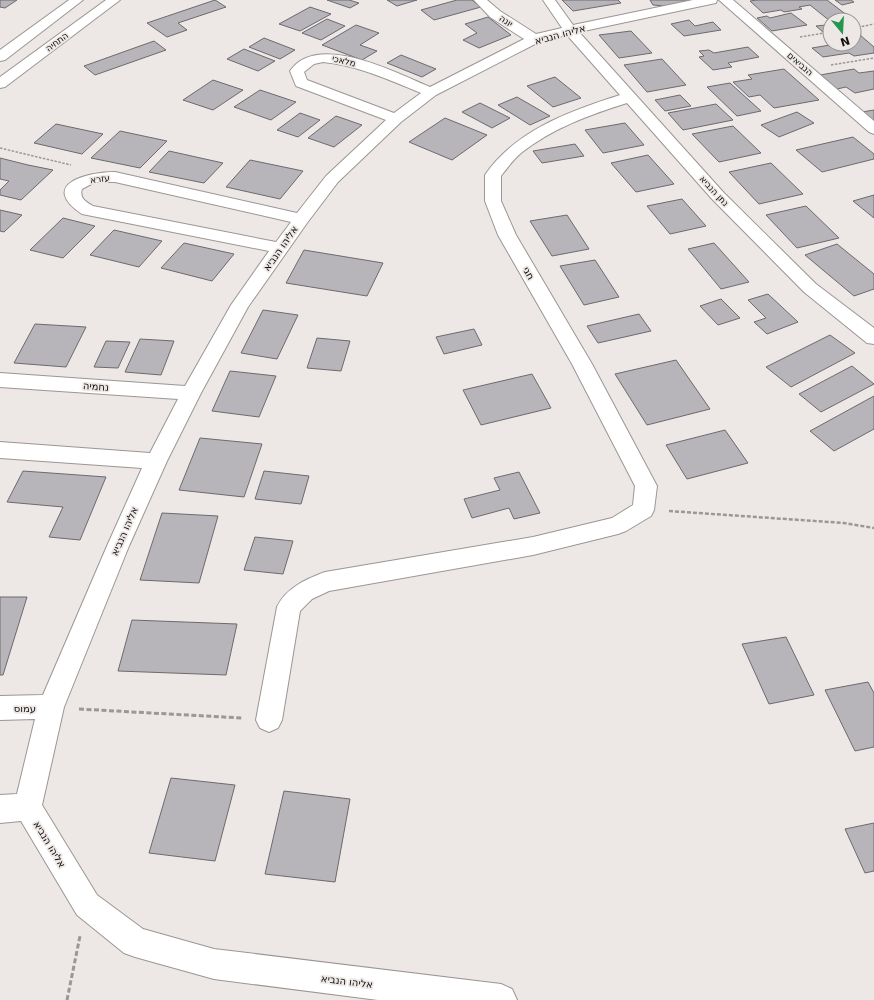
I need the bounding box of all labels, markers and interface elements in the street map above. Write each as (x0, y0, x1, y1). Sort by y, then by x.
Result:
north arrow (822, 12, 862, 52)
street label: יונה (497, 13, 515, 29)
street label: אליהו הנביא (533, 22, 587, 47)
street label: התחיה (44, 30, 70, 54)
text: N (839, 33, 851, 49)
street label: הנביאים (785, 50, 815, 78)
street label: מלאכי (331, 53, 357, 69)
street label: עזרא (90, 173, 110, 185)
street label: נתן הנביא (698, 174, 730, 208)
street label: אליהו הנביא (261, 224, 300, 273)
street label: חגי (521, 265, 537, 282)
street label: נחמיה (83, 380, 109, 393)
street label: אליהו הנביא (109, 505, 140, 557)
street label: עמוס (14, 703, 36, 714)
street label: אליהו הנביא (31, 819, 68, 869)
street label: אליהו הנביא (320, 973, 374, 990)

